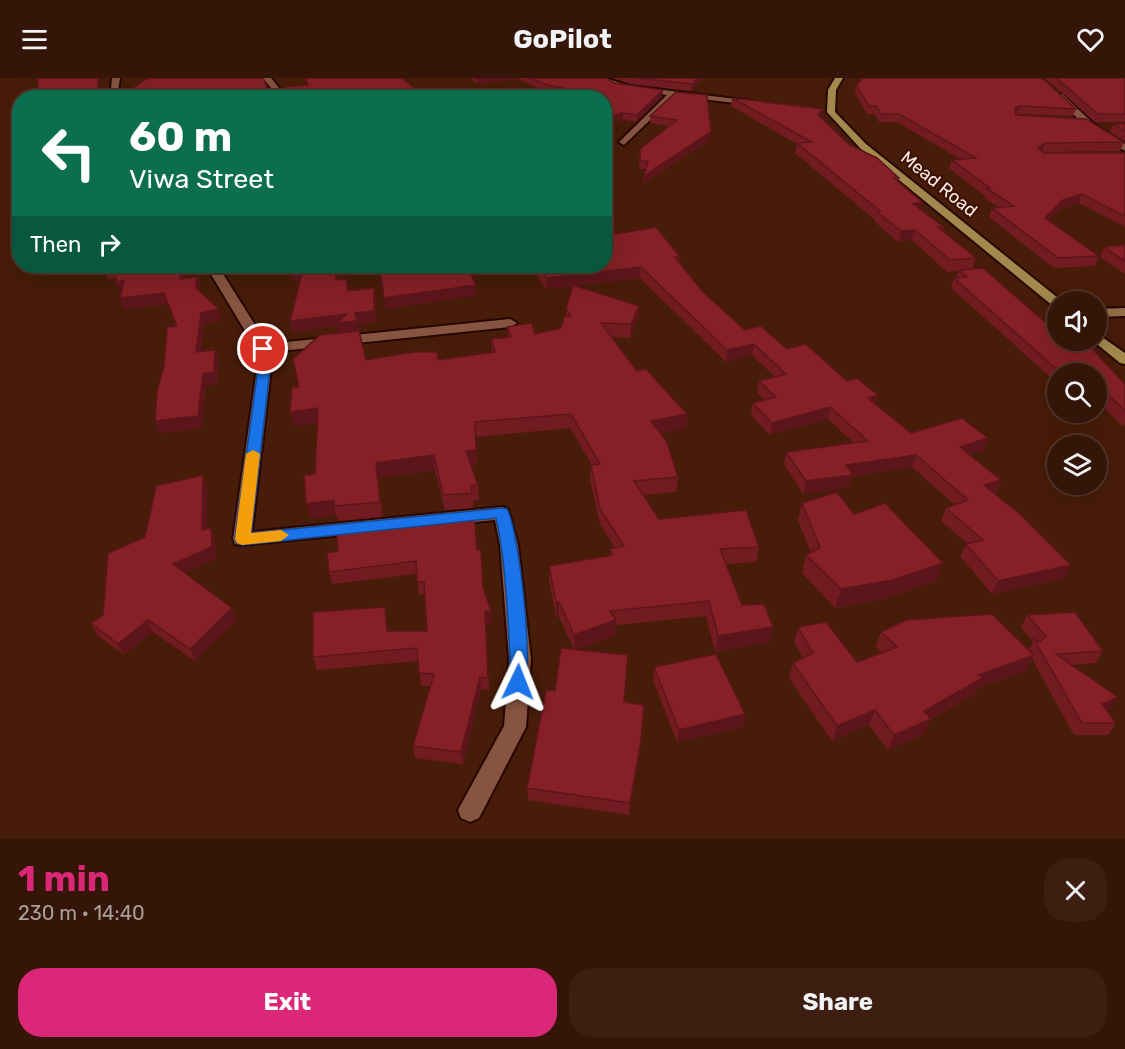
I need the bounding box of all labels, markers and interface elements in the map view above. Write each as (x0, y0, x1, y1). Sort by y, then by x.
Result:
icon: menu (18, 23, 51, 56)
text: GoPilot (513, 23, 612, 55)
icon: heart (1074, 23, 1107, 56)
text: 60 m (129, 112, 232, 162)
icon: left (30, 114, 108, 192)
street label: Mead Road (896, 146, 982, 222)
text: Viwa Street (129, 163, 274, 195)
icon: right (93, 228, 126, 261)
text: Then (30, 231, 81, 258)
map controls (1047, 291, 1107, 495)
button: sound (1047, 291, 1107, 351)
pin (237, 323, 288, 374)
icon: arrive (246, 332, 279, 365)
button: search (1047, 363, 1107, 423)
button: layers (1047, 435, 1107, 495)
position arrow (486, 650, 550, 714)
text: 1 min (18, 857, 110, 900)
button: close (1044, 859, 1107, 922)
text: 230 m · 14:40 (18, 901, 145, 925)
button: Exit (18, 968, 557, 1037)
button: Share (569, 968, 1107, 1037)

